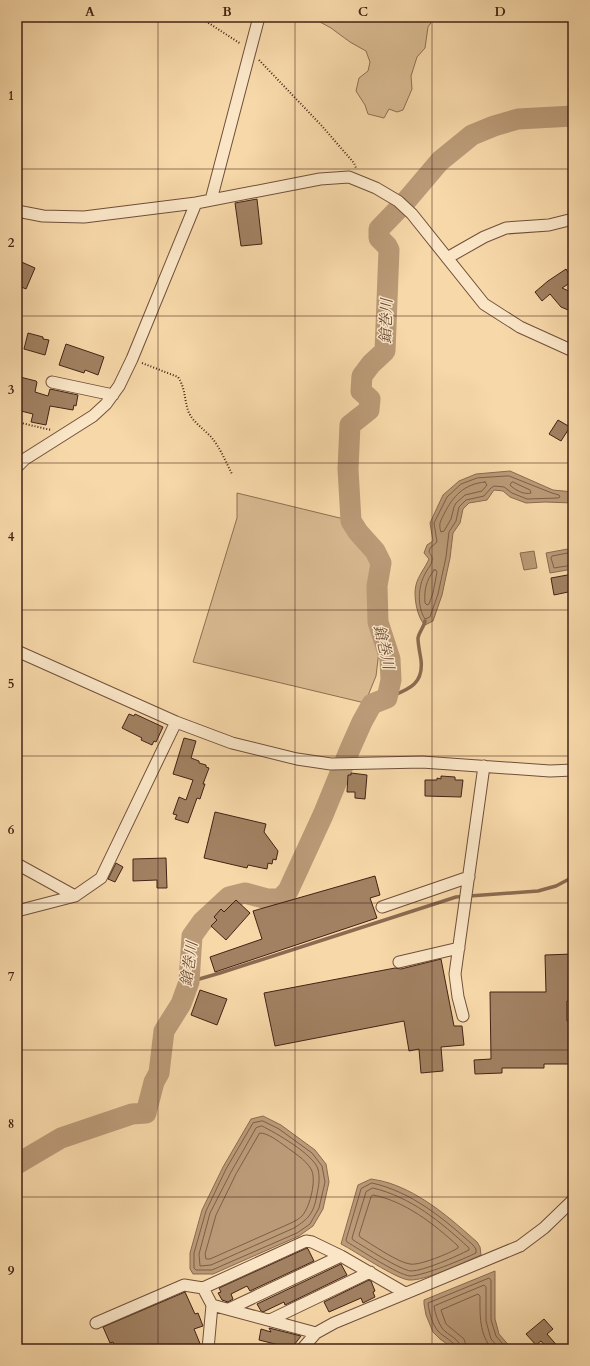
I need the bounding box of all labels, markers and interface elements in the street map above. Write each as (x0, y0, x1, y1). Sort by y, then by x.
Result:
text: A (85, 3, 95, 21)
text: B (222, 3, 232, 21)
text: C (358, 3, 368, 21)
text: D (494, 3, 506, 21)
text: 1 (8, 87, 14, 105)
text: 2 (8, 234, 15, 252)
water label: 鎗巻川 (375, 296, 397, 344)
text: 3 (8, 381, 15, 399)
text: 4 (8, 528, 15, 546)
water label: 鎗巻川 (369, 623, 399, 673)
text: 5 (8, 675, 14, 693)
text: 6 (8, 821, 15, 839)
water label: 鎗巻川 (176, 938, 202, 988)
text: 7 (8, 968, 15, 986)
text: 8 (8, 1115, 14, 1133)
text: 9 (8, 1262, 15, 1280)

